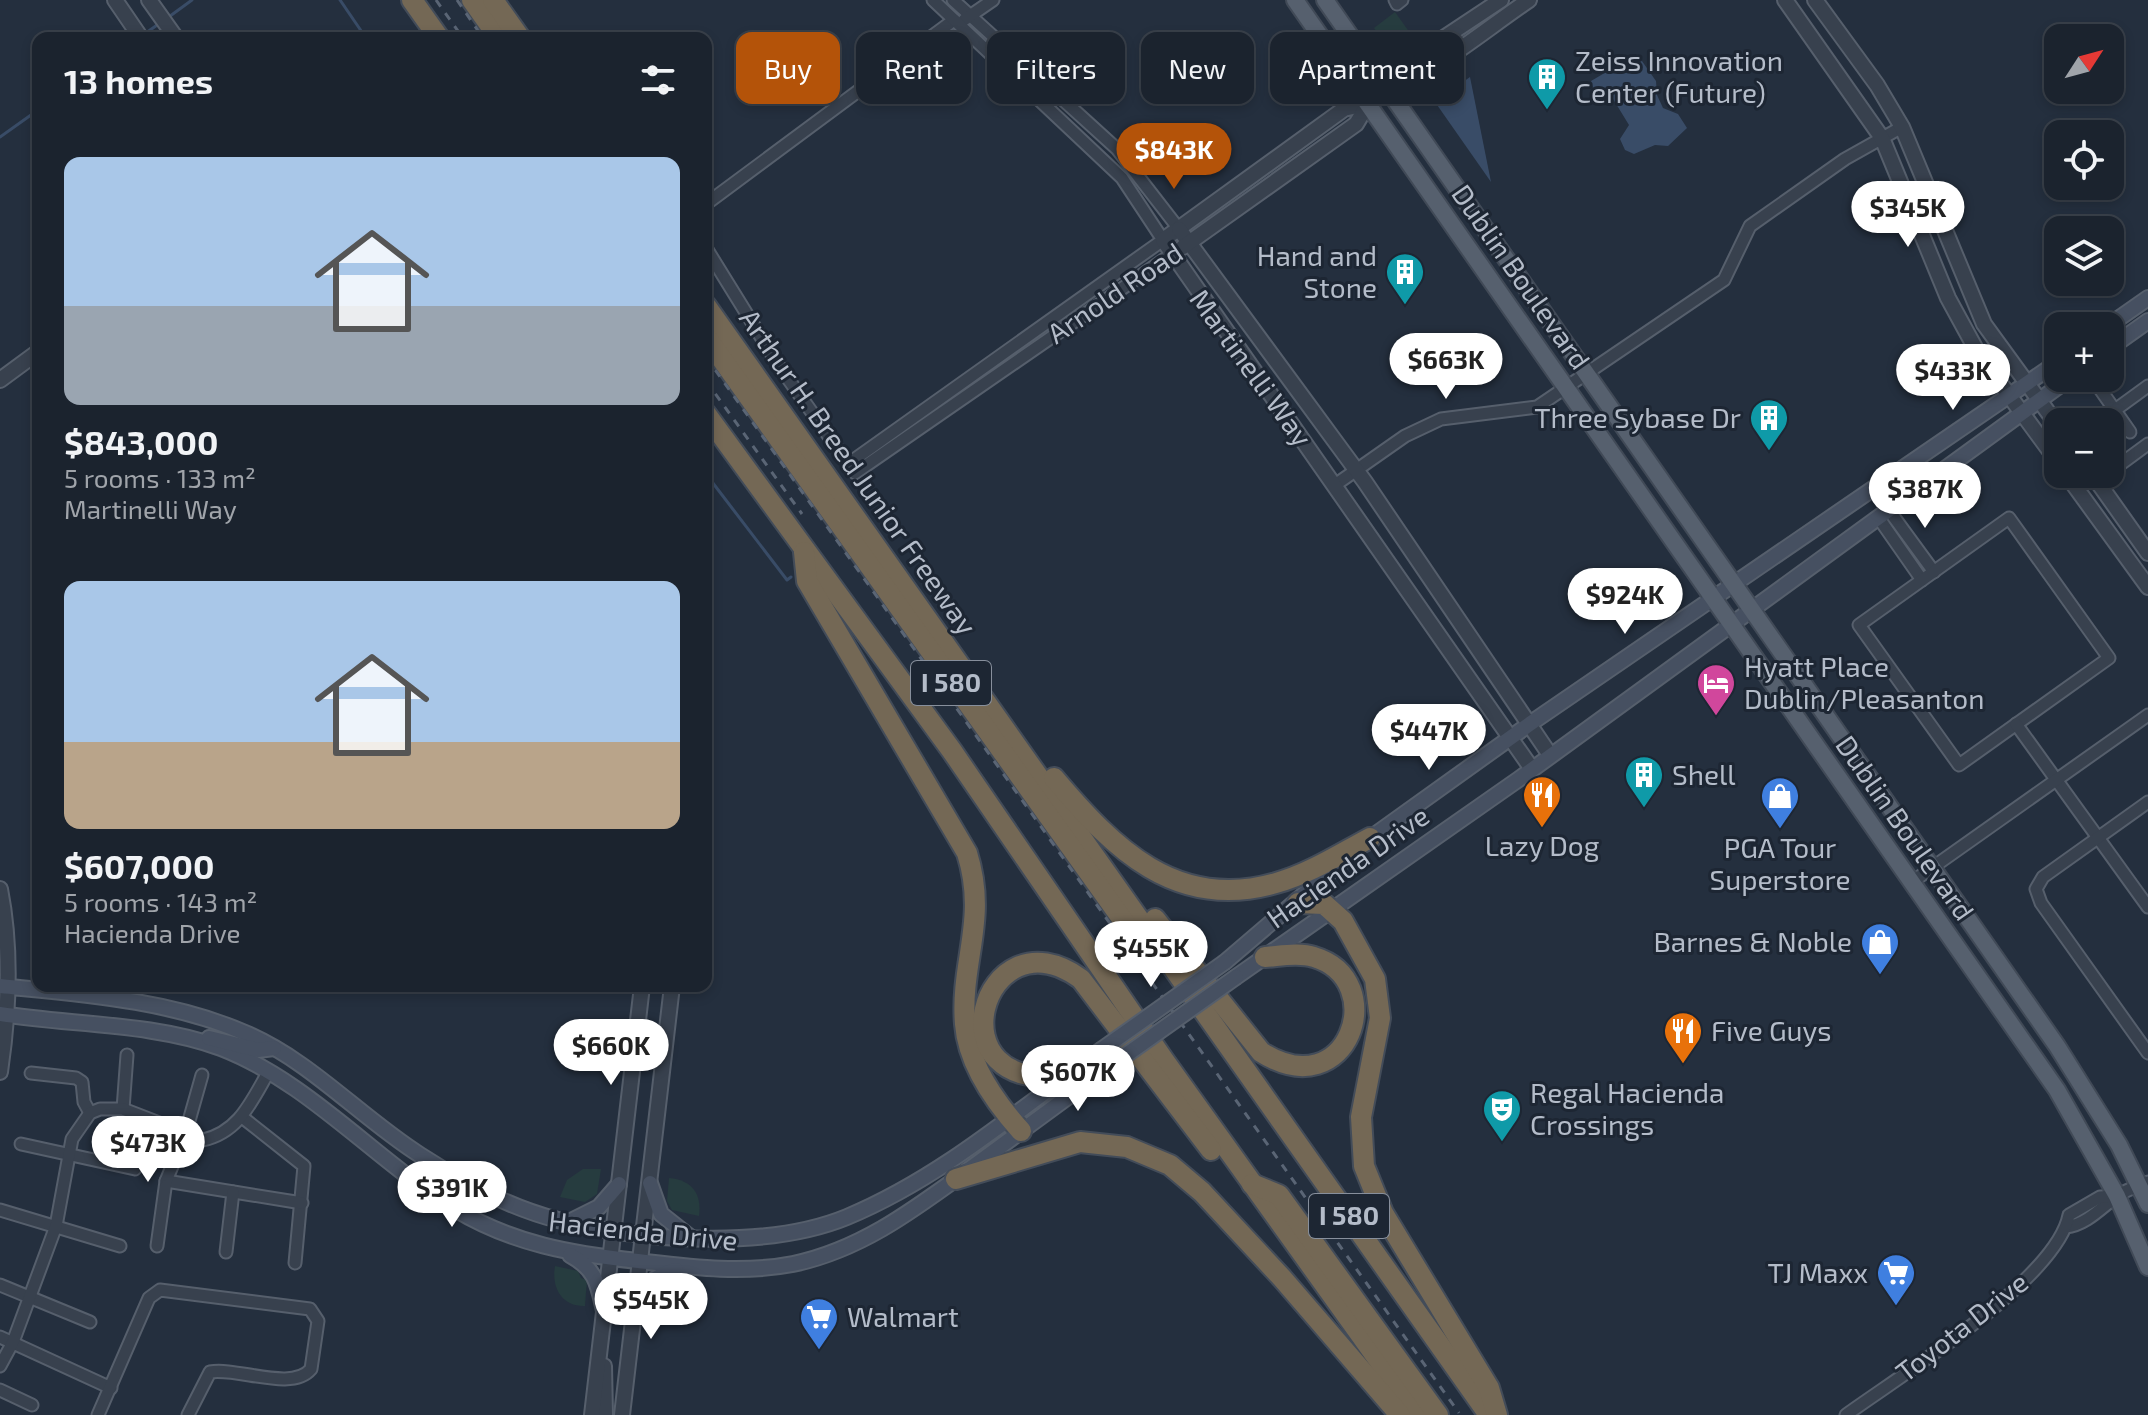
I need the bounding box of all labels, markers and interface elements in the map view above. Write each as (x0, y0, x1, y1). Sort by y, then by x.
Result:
north arrow (2044, 24, 2124, 104)
map controls (2044, 24, 2124, 488)
chip: Buy (736, 32, 840, 104)
chip: Rent (856, 32, 971, 104)
chip: Filters (987, 32, 1125, 104)
chip: New (1141, 32, 1254, 104)
chip: Apartment (1270, 32, 1464, 104)
place label: Zeiss Innovation Center (Future) (1575, 43, 1783, 109)
building icon: Zeiss Innovation Center (Future) (1526, 56, 1568, 111)
icon: filters (636, 58, 680, 102)
text: 13 homes (64, 60, 213, 101)
button: locate (2044, 120, 2124, 200)
pin: $843K (1118, 123, 1230, 191)
text: $843K (1134, 133, 1214, 164)
street label: Dublin Boulevard (1445, 177, 1598, 375)
pin: $345K (1852, 181, 1964, 249)
text: $345K (1869, 191, 1947, 222)
icon: home (300, 209, 444, 353)
button: layers (2044, 216, 2124, 296)
street label: Arnold Road (1040, 234, 1189, 350)
place label: Hand and Stone (1257, 238, 1377, 304)
building icon: Hand and Stone (1384, 251, 1426, 306)
street label: Martinelli Way (1183, 282, 1320, 453)
street label: Arthur H. Breed Junior Freeway (733, 302, 985, 641)
button: + (2044, 312, 2124, 392)
pin: $663K (1390, 333, 1502, 401)
text: $663K (1408, 343, 1485, 374)
pin: $433K (1897, 344, 2009, 412)
text: $433K (1914, 354, 1992, 385)
building icon: Three Sybase Dr (1748, 397, 1790, 452)
place label: Three Sybase Dr (1534, 400, 1741, 434)
button: − (2044, 408, 2124, 488)
text: $843,000 (64, 421, 218, 462)
text: 5 rooms · 133 m² (64, 462, 256, 493)
pin: $387K (1869, 462, 1981, 530)
text: $387K (1887, 472, 1963, 503)
text: Martinelli Way (64, 493, 237, 524)
pin: $924K (1569, 568, 1681, 636)
text: $924K (1586, 578, 1664, 609)
icon: home (300, 633, 444, 777)
place label: Hyatt Place Dublin/Pleasanton (1744, 649, 1984, 715)
road number: I 580 (911, 661, 991, 705)
hotel icon: Hyatt Place Dublin/Pleasanton (1695, 662, 1737, 717)
pin: $447K (1373, 704, 1485, 772)
text: $447K (1390, 714, 1468, 745)
street label: Dublin Boulevard (1829, 728, 1982, 926)
building icon: Shell (1623, 754, 1665, 809)
place label: Shell (1672, 757, 1736, 791)
restaurant icon: Lazy Dog (1521, 774, 1563, 829)
shop icon: PGA Tour Superstore (1759, 775, 1801, 830)
street label: Hacienda Drive (1260, 798, 1435, 935)
place label: Lazy Dog (1485, 828, 1600, 862)
place label: PGA Tour Superstore (1710, 830, 1850, 896)
text: $607,000 (64, 845, 214, 886)
text: 5 rooms · 143 m² (64, 886, 257, 917)
text: Hacienda Drive (64, 917, 241, 948)
pin: $455K (1095, 921, 1207, 989)
shop icon: Barnes & Noble (1859, 921, 1901, 976)
place label: Barnes & Noble (1653, 924, 1852, 958)
text: $455K (1113, 931, 1189, 962)
restaurant icon: Five Guys (1662, 1010, 1704, 1065)
place label: Five Guys (1711, 1013, 1832, 1047)
pin: $660K (555, 1019, 667, 1087)
text: $660K (572, 1029, 650, 1060)
pin: $607K (1022, 1045, 1134, 1113)
text: $607K (1039, 1055, 1117, 1086)
place label: Regal Hacienda Crossings (1530, 1075, 1724, 1141)
theatre icon: Regal Hacienda Crossings (1481, 1088, 1523, 1143)
pin: $473K (92, 1116, 204, 1184)
text: $473K (110, 1126, 186, 1157)
pin: $391K (396, 1161, 508, 1229)
text: $391K (416, 1171, 488, 1202)
road number: I 580 (1309, 1194, 1389, 1238)
street label: Hacienda Drive (547, 1203, 739, 1257)
supermarket icon: TJ Maxx (1875, 1252, 1917, 1307)
place label: TJ Maxx (1768, 1255, 1868, 1289)
street label: Toyota Drive (1889, 1264, 2034, 1388)
pin: $545K (595, 1273, 707, 1341)
text: $545K (613, 1283, 689, 1314)
supermarket icon: Walmart (798, 1296, 840, 1351)
place label: Walmart (847, 1299, 959, 1333)

